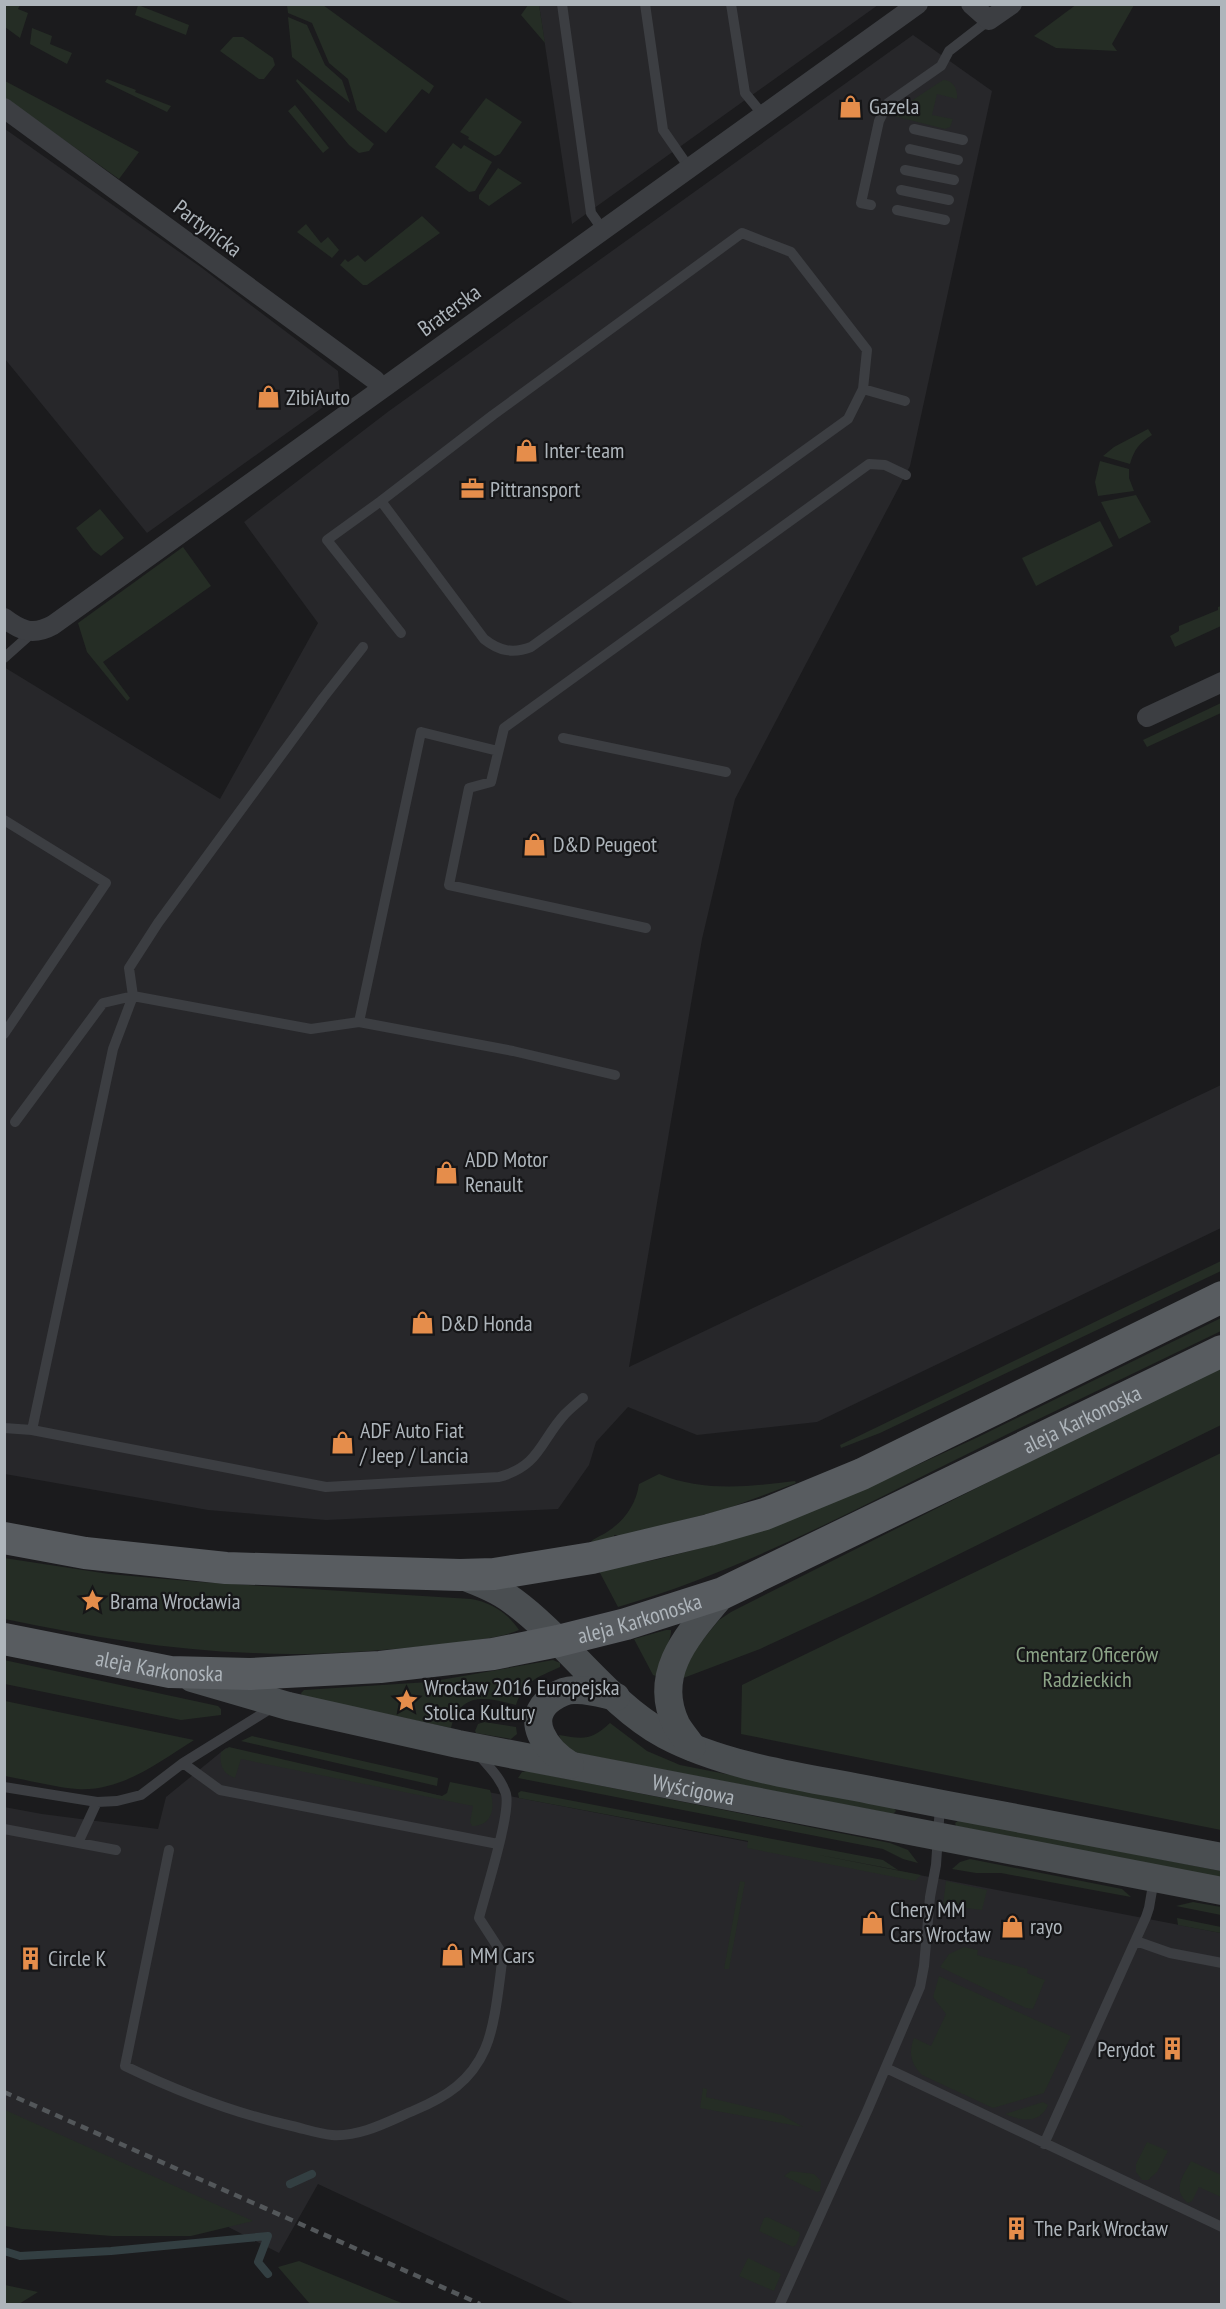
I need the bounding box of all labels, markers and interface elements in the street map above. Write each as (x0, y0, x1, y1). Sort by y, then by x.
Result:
place label: Gazela (869, 92, 919, 120)
shop icon: Gazela (838, 93, 864, 119)
street label: Partynicka (168, 193, 248, 263)
street label: Braterska (412, 278, 486, 342)
place label: ZibiAuto (286, 383, 350, 411)
shop icon: ZibiAuto (255, 384, 281, 410)
place label: Inter-team (544, 436, 624, 464)
shop icon: Inter-team (513, 437, 539, 463)
place label: Pittransport (490, 475, 580, 503)
office icon: Pittransport (459, 476, 485, 502)
place label: D&D Peugeot (553, 830, 657, 858)
shop icon: D&D Peugeot (522, 831, 548, 857)
place label: ADD Motor Renault (465, 1145, 548, 1198)
shop icon: ADD Motor Renault (434, 1159, 460, 1185)
place label: D&D Honda (441, 1309, 532, 1337)
shop icon: D&D Honda (410, 1310, 436, 1336)
street label: aleja Karkonoska (1018, 1378, 1145, 1460)
place label: ADF Auto Fiat / Jeep / Lancia (359, 1416, 469, 1469)
shop icon: ADF Auto Fiat / Jeep / Lancia (329, 1430, 355, 1456)
place label: Brama Wrocławia (110, 1587, 241, 1615)
street label: aleja Karkonoska (574, 1587, 705, 1650)
place icon: Brama Wrocławia (79, 1588, 105, 1614)
park label: Cmentarz Oficerów Radzieckich (1016, 1640, 1158, 1693)
street label: aleja Karkonoska (93, 1644, 223, 1687)
place label: Wrocław 2016 Europejska Stolica Kultury (424, 1673, 620, 1726)
place icon: Wrocław 2016 Europejska Stolica Kultury (393, 1687, 419, 1713)
street label: Wyścigowa (650, 1768, 737, 1811)
place label: Chery MM Cars Wrocław (890, 1895, 991, 1948)
shop icon: Chery MM Cars Wrocław (859, 1909, 885, 1935)
place label: rayo (1030, 1912, 1063, 1940)
shop icon: rayo (999, 1913, 1025, 1939)
place label: MM Cars (470, 1941, 535, 1969)
shop icon: MM Cars (439, 1942, 465, 1968)
place label: Circle K (48, 1944, 107, 1972)
building icon: Circle K (17, 1945, 43, 1971)
place label: Perydot (1097, 2035, 1155, 2063)
building icon: Perydot (1160, 2036, 1186, 2062)
place label: The Park Wrocław (1034, 2214, 1168, 2242)
building icon: The Park Wrocław (1003, 2215, 1029, 2241)

